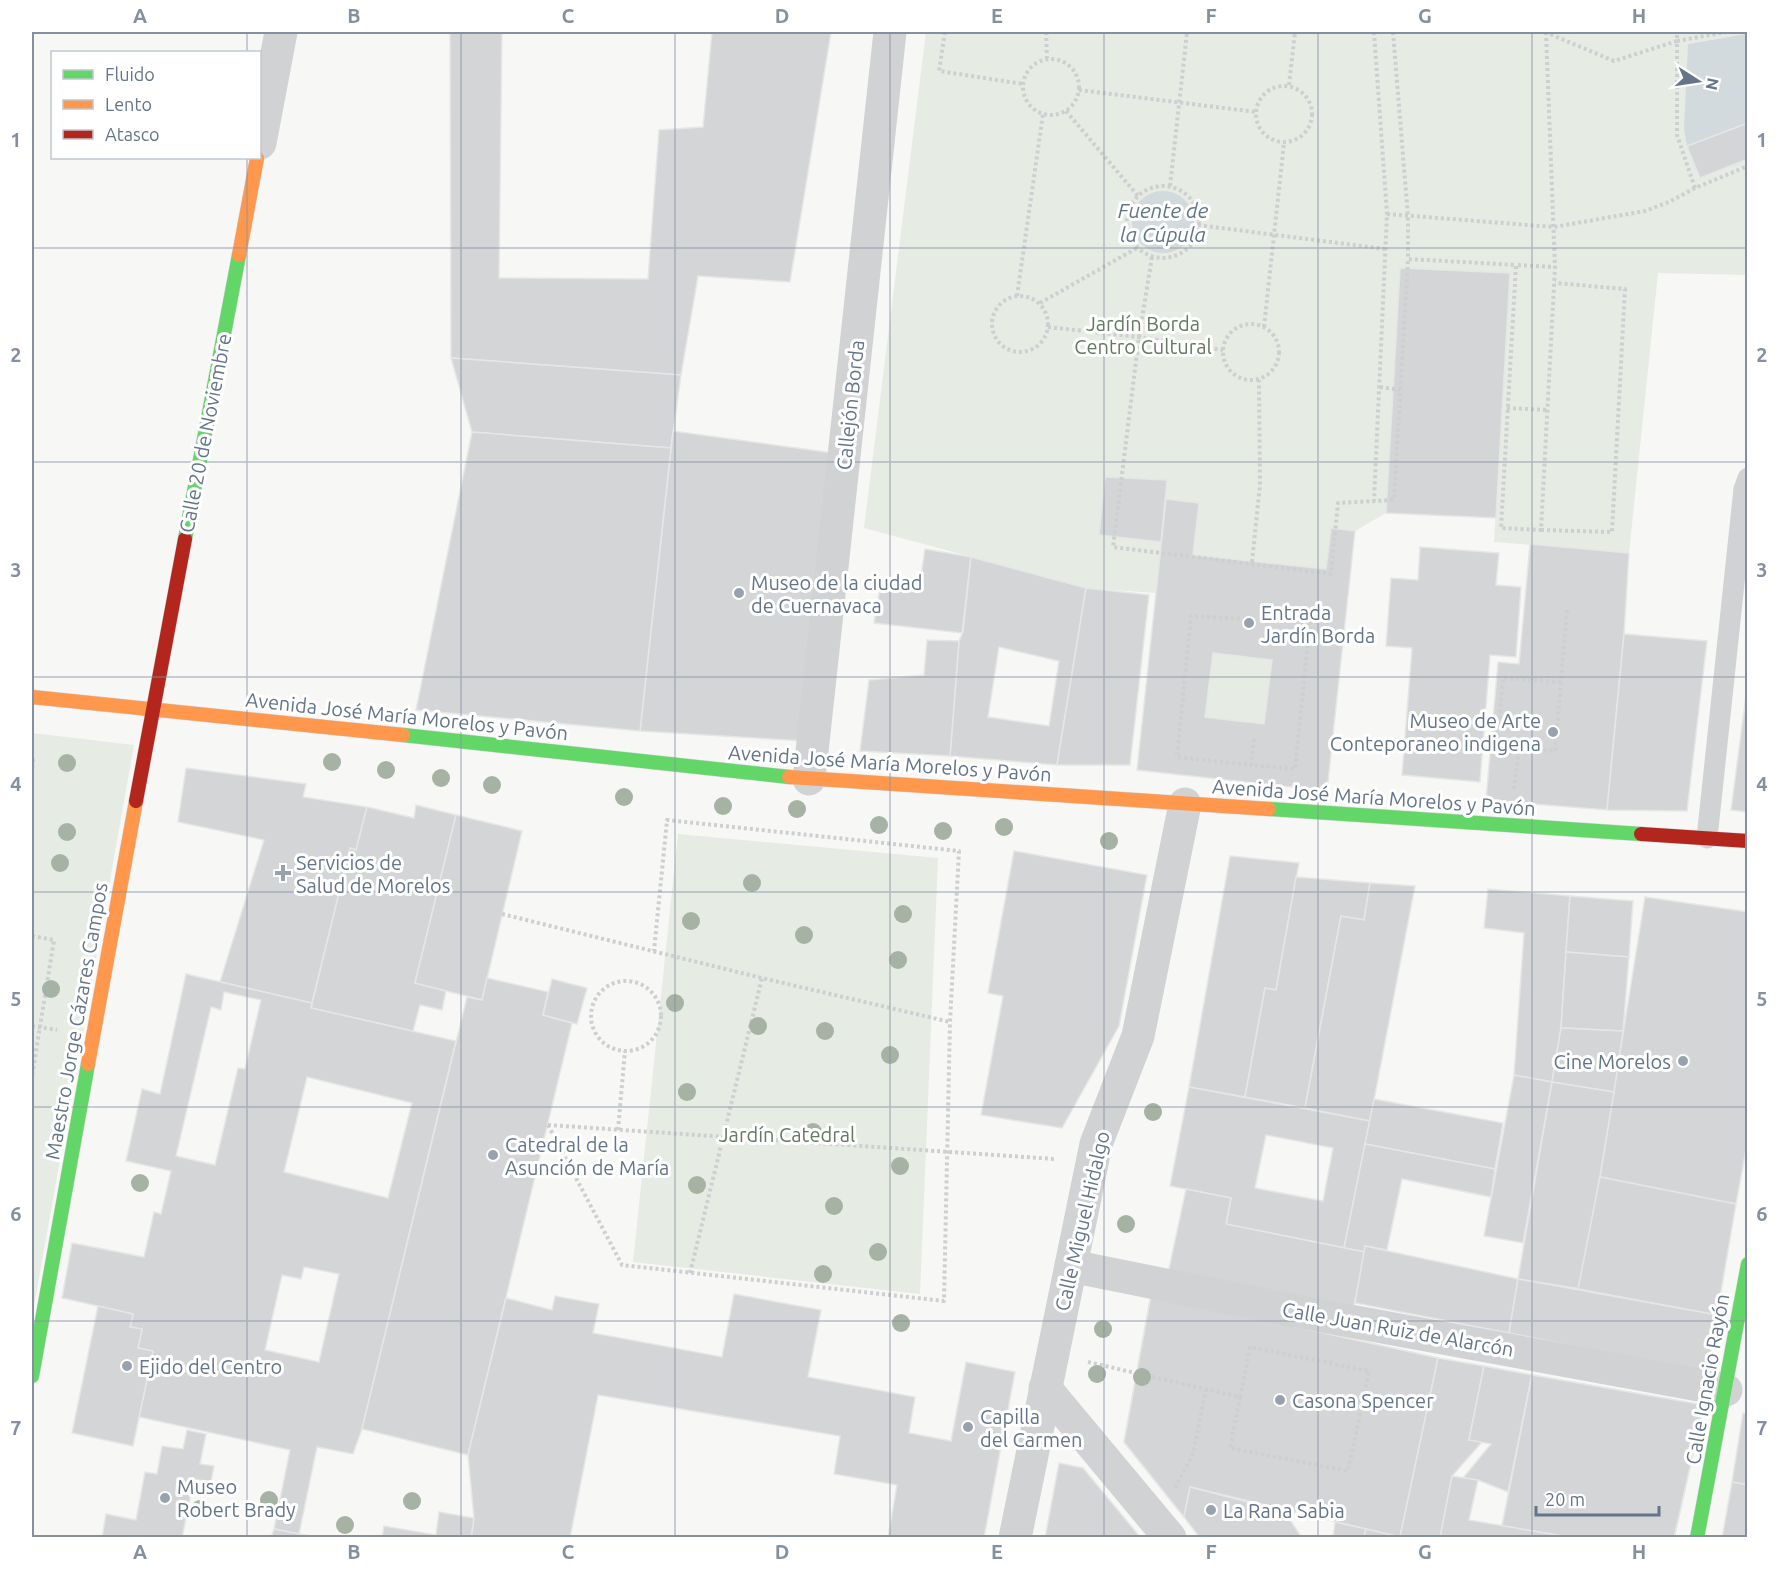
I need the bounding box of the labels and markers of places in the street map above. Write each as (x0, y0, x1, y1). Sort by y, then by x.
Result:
place label: Museo de la ciudad de Cuernavaca (751, 571, 923, 617)
marker: Museo de la ciudad de Cuernavaca (732, 586, 746, 600)
place label: Entrada Jardín Borda (1261, 601, 1375, 647)
marker: Entrada Jardín Borda (1242, 616, 1256, 630)
place label: Museo de Arte Conteporaneo indigena (1330, 709, 1541, 755)
marker: Museo de Arte Conteporaneo indigena (1546, 725, 1560, 739)
place label: Servicios de Salud de Morelos (296, 851, 450, 897)
marker: Servicios de Salud de Morelos (274, 864, 292, 882)
place label: Cine Morelos (1554, 1050, 1671, 1073)
marker: Cine Morelos (1676, 1054, 1690, 1068)
place label: Catedral de la Asunción de María (505, 1133, 669, 1179)
marker: Catedral de la Asunción de María (486, 1148, 500, 1162)
place label: Ejido del Centro (139, 1355, 282, 1378)
marker: Ejido del Centro (120, 1359, 134, 1373)
place label: Casona Spencer (1292, 1389, 1434, 1412)
marker: Casona Spencer (1273, 1393, 1287, 1407)
place label: Capilla del Carmen (980, 1405, 1082, 1451)
marker: Capilla del Carmen (961, 1420, 975, 1434)
place label: Museo Robert Brady (177, 1475, 296, 1521)
marker: Museo Robert Brady (158, 1491, 172, 1505)
place label: La Rana Sabia (1223, 1499, 1345, 1522)
marker: La Rana Sabia (1204, 1503, 1218, 1517)

